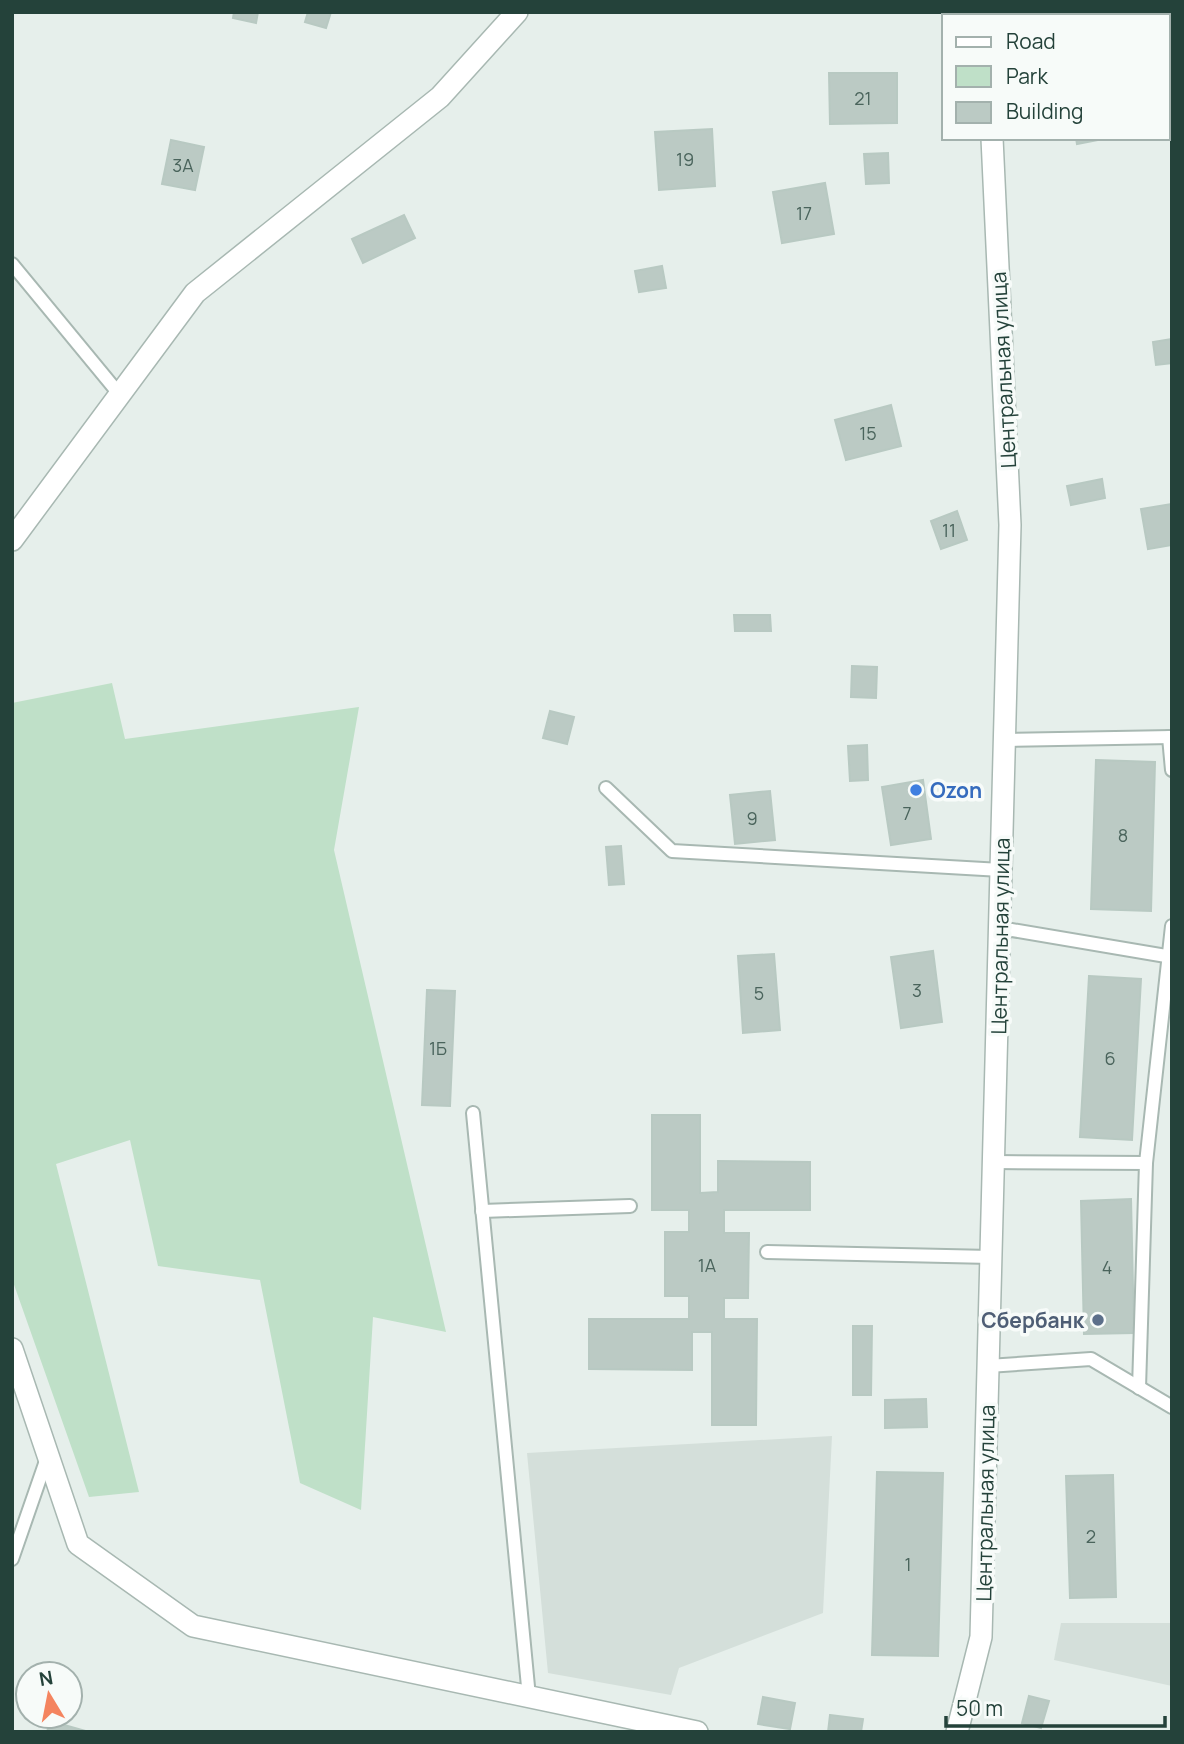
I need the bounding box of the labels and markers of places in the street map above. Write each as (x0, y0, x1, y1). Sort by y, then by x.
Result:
place label: Ozon (930, 776, 982, 804)
marker: Ozon (908, 782, 924, 798)
place label: Сбербанк (981, 1306, 1085, 1334)
marker: Сбербанк (1090, 1312, 1106, 1328)

